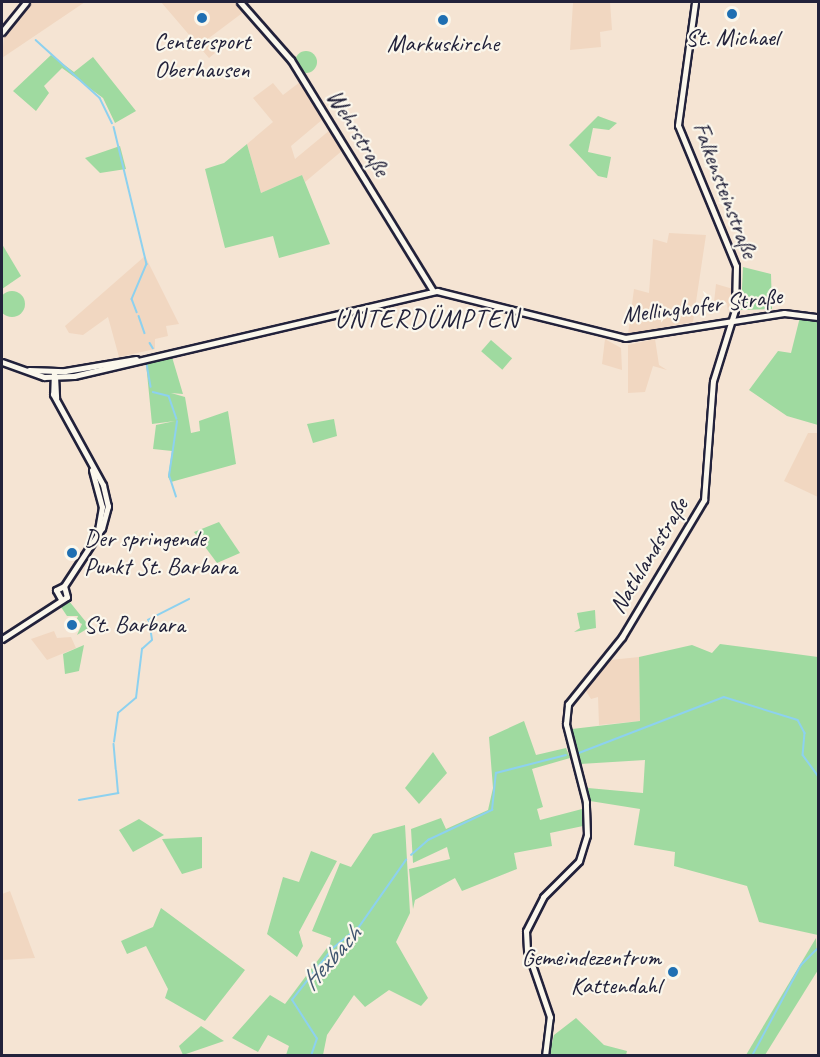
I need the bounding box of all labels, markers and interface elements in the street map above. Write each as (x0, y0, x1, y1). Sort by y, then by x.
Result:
marker: St. Michael (725, 7, 739, 21)
marker: Centersport Oberhausen (195, 11, 209, 25)
marker: Markuskirche (436, 13, 450, 27)
place label: St. Michael (685, 24, 779, 52)
place label: Centersport Oberhausen (154, 28, 250, 84)
place label: Markuskirche (387, 30, 499, 58)
street label: Wehrstraße (320, 84, 396, 182)
street label: Falkensteinstraße (686, 118, 764, 262)
street label: Mellinghofer Straße (620, 282, 784, 330)
district label: UNTERDÜMPTEN (335, 303, 519, 335)
street label: Nathlandstraße (603, 493, 695, 619)
place label: Der springende Punkt St. Barbara (84, 525, 237, 581)
marker: Der springende Punkt St. Barbara (65, 546, 79, 560)
place label: St. Barbara (84, 611, 185, 639)
marker: St. Barbara (65, 618, 79, 632)
water label: Hexbach (294, 920, 368, 996)
place label: Gemeindezentrum Kattendahl (521, 944, 661, 1000)
marker: Gemeindezentrum Kattendahl (666, 965, 680, 979)

